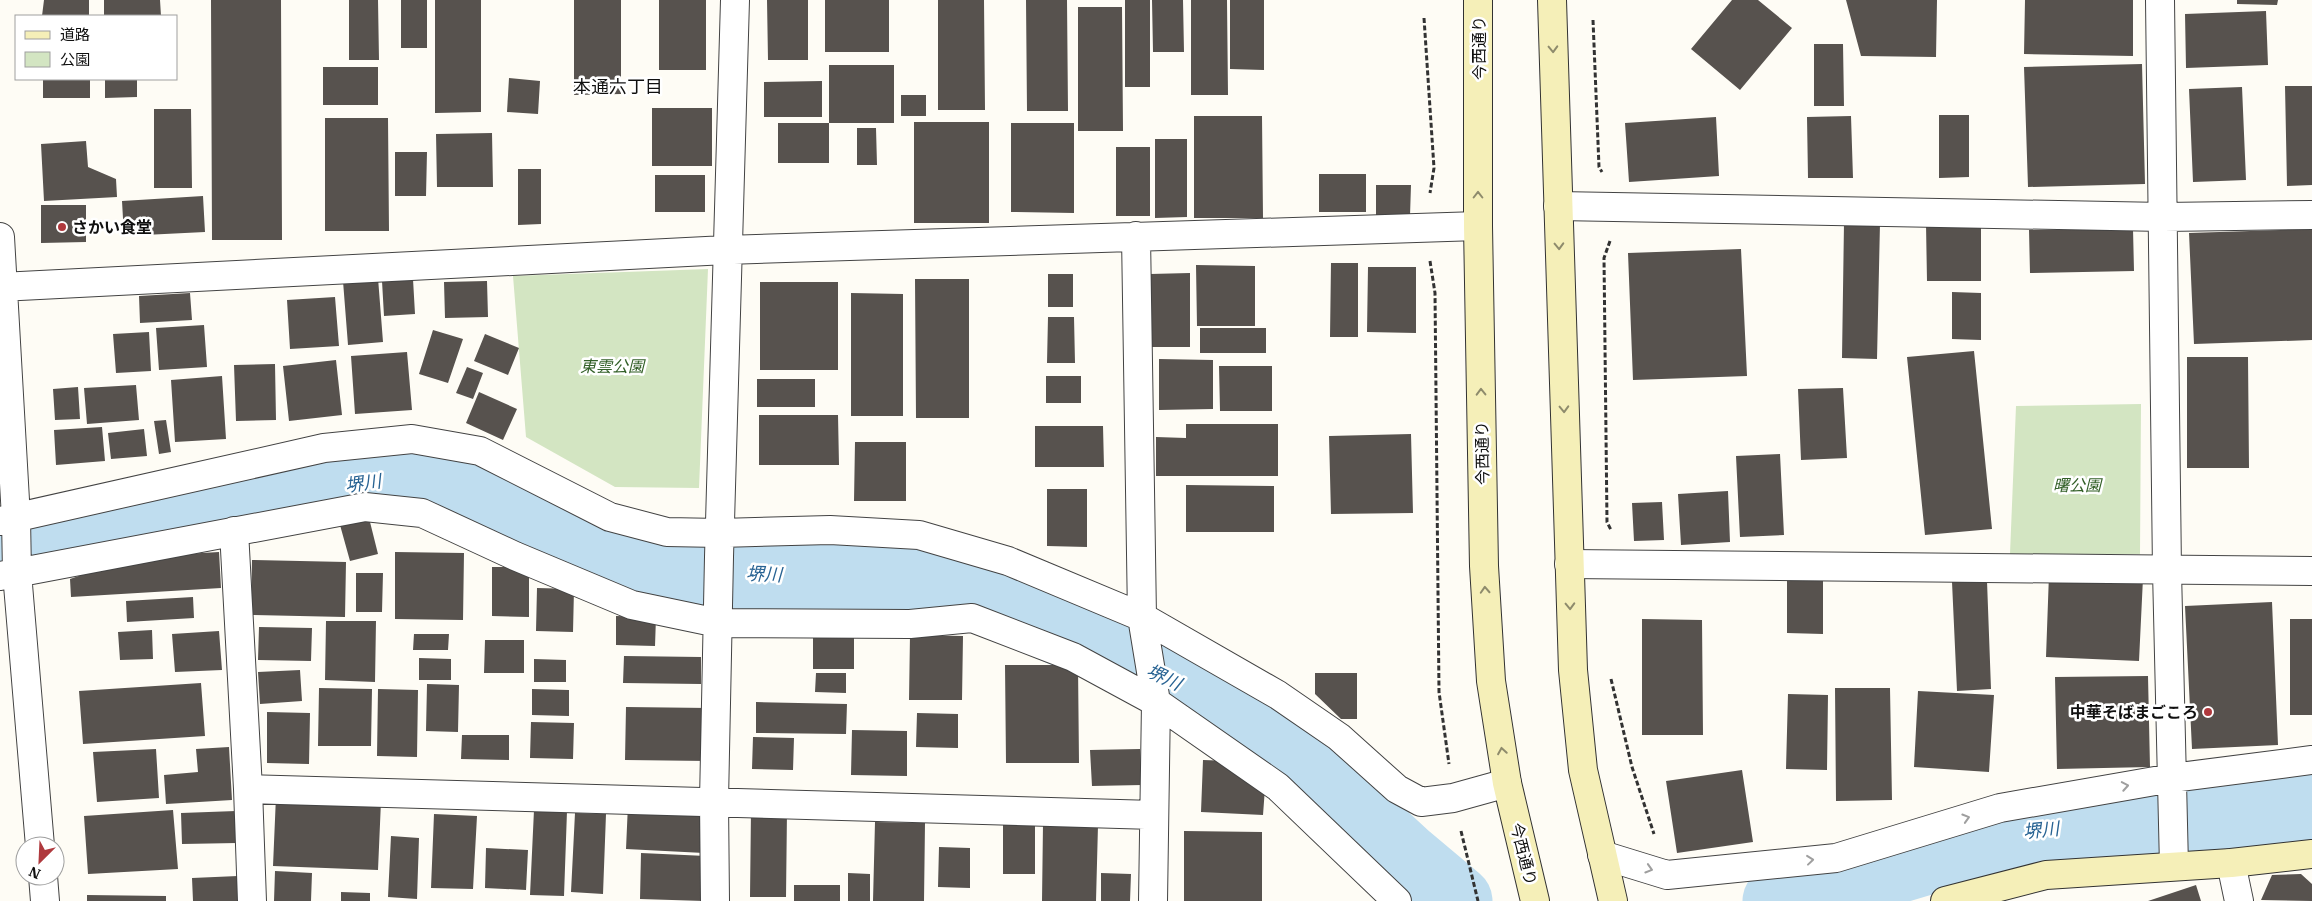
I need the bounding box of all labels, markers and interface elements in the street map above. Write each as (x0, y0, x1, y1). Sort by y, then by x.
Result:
legend (15, 15, 178, 80)
street label: 今西通り (1469, 16, 1489, 80)
text: 道路 (60, 25, 90, 44)
one-way arrow (1548, 45, 1558, 53)
text: 公園 (60, 50, 90, 69)
district label: 本通六丁目 (573, 75, 663, 98)
one-way arrow (1473, 190, 1483, 198)
place label: さかい食堂 (72, 217, 152, 237)
marker: さかい食堂 (56, 221, 68, 233)
one-way arrow (1554, 242, 1564, 250)
park label: 東雲公園 (580, 356, 646, 376)
one-way arrow (1476, 388, 1486, 396)
one-way arrow (1559, 405, 1569, 413)
street label: 今西通り (1471, 421, 1493, 485)
water label: 堺川 (344, 469, 384, 497)
park label: 曙公園 (2053, 475, 2103, 495)
water label: 堺川 (746, 562, 784, 586)
one-way arrow (1480, 585, 1491, 593)
one-way arrow (1565, 602, 1576, 610)
water label: 堺川 (1143, 659, 1187, 696)
place label: 中華そばまごころ (2070, 702, 2198, 722)
marker: 中華そばまごころ (2202, 706, 2214, 718)
one-way arrow (1497, 747, 1507, 755)
one-way arrow (2121, 782, 2130, 792)
one-way arrow (1962, 814, 1970, 824)
water label: 堺川 (2022, 816, 2062, 843)
street label: 今西通り (1507, 821, 1541, 887)
north arrow (15, 836, 65, 886)
one-way arrow (1806, 855, 1814, 866)
text: N (26, 862, 43, 883)
one-way arrow (1644, 864, 1653, 874)

